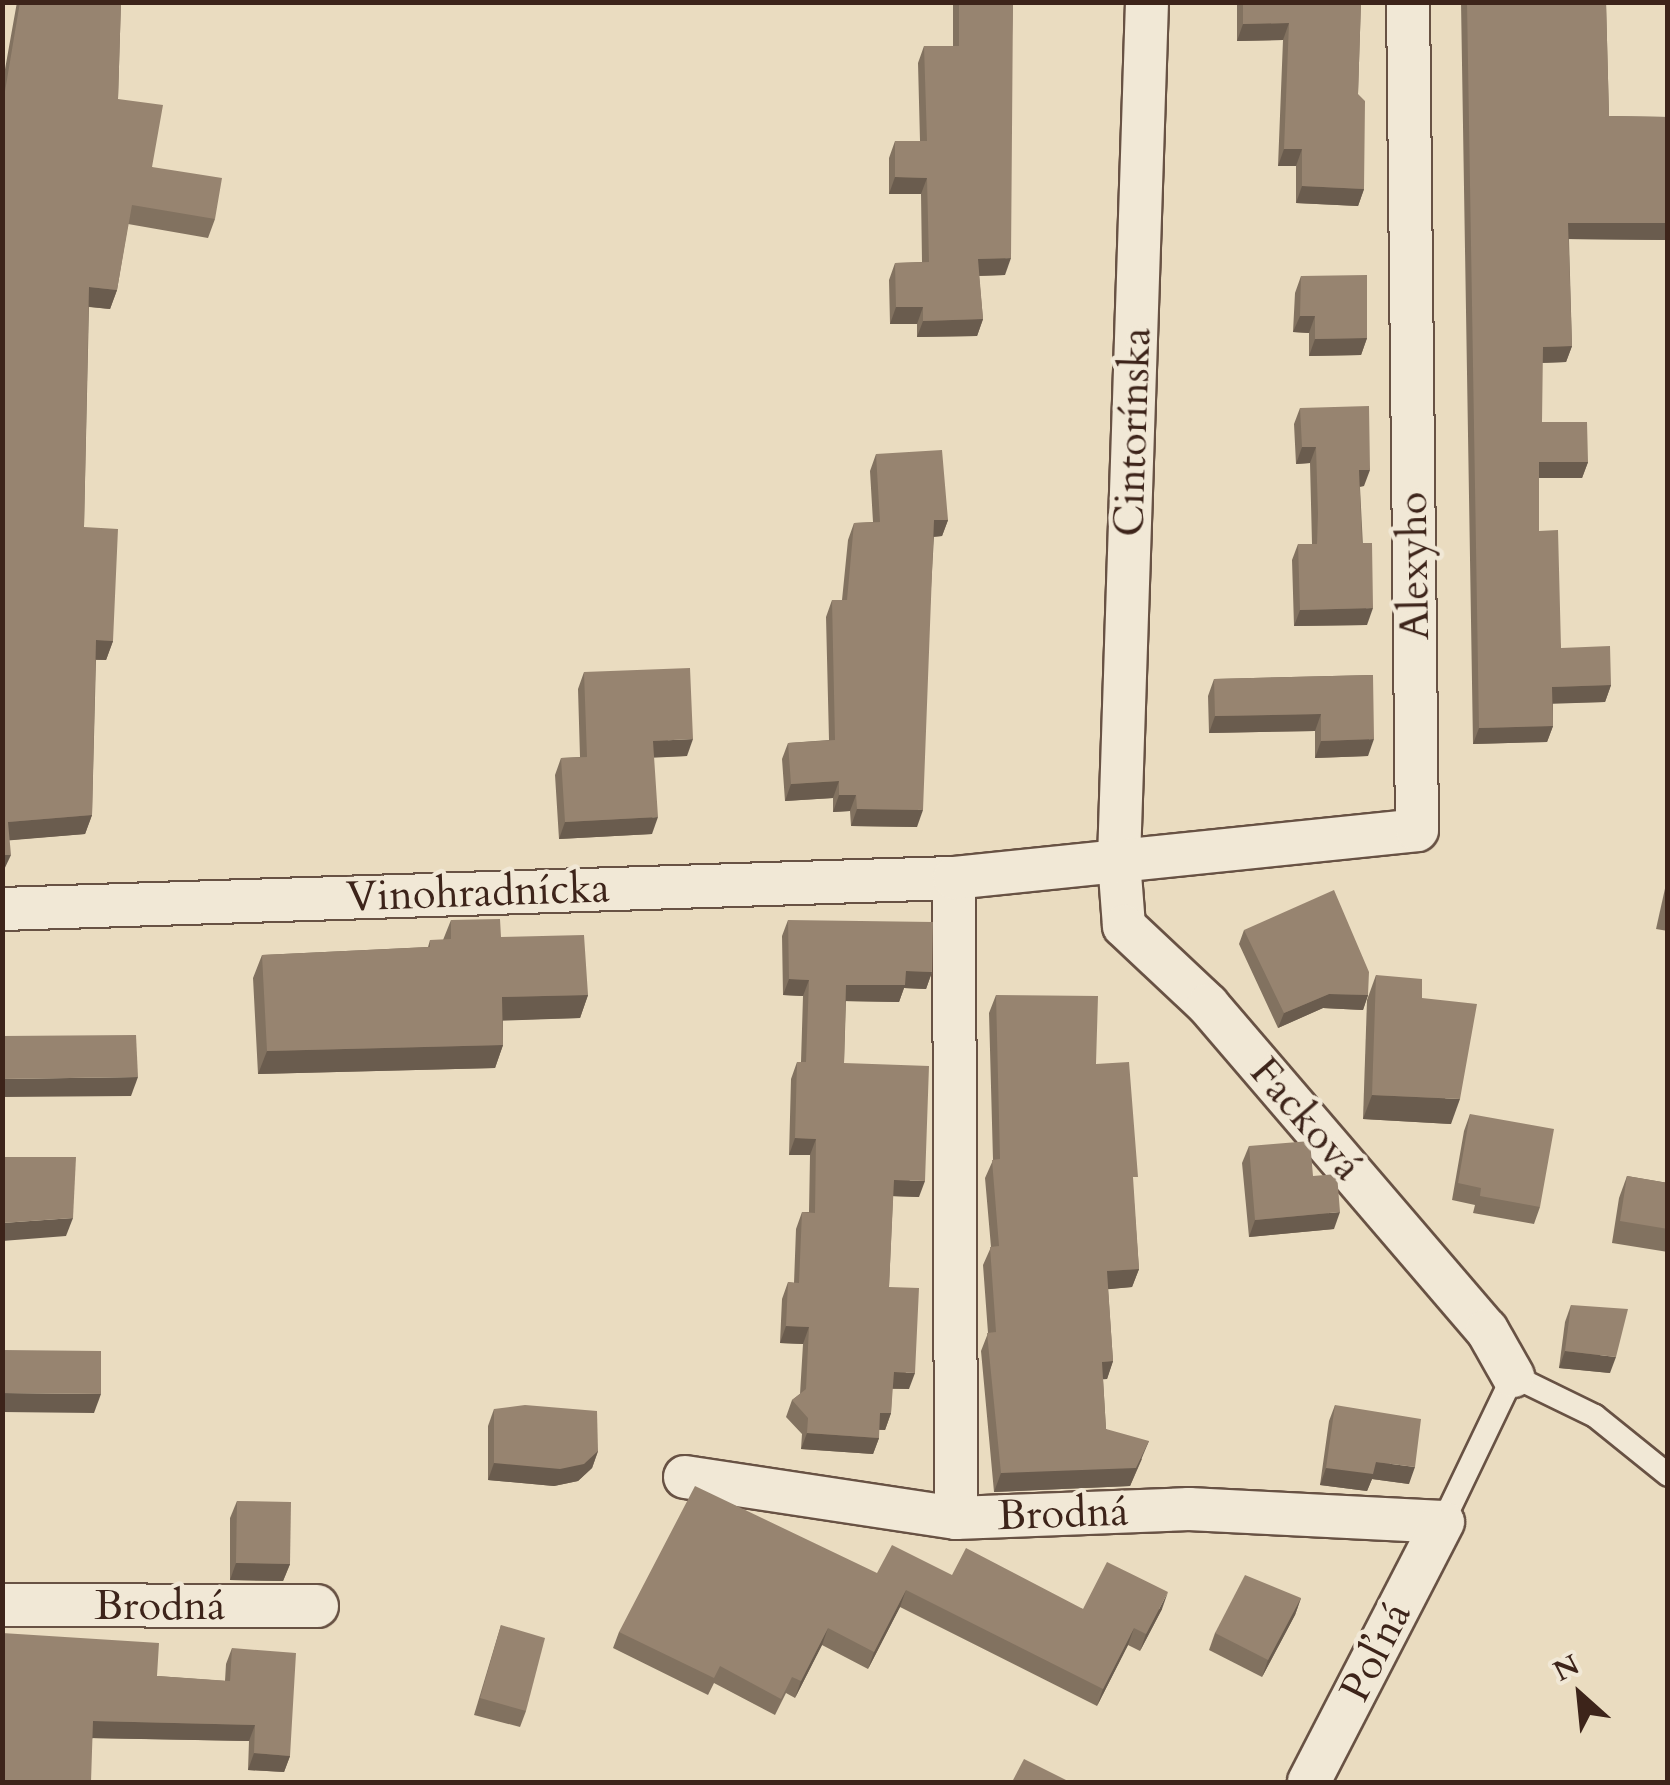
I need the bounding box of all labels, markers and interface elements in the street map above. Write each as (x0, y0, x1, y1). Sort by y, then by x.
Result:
street label: Cintorínska (1104, 326, 1162, 538)
street label: Alexyho (1388, 491, 1440, 641)
street label: Vinohradnícka (345, 863, 611, 923)
street label: Facková (1239, 1047, 1373, 1191)
street label: Brodná (997, 1487, 1129, 1541)
street label: Brodná (95, 1581, 225, 1631)
street label: Poľná (1330, 1594, 1422, 1710)
north arrow (1530, 1645, 1630, 1745)
text: N (1547, 1646, 1586, 1691)

